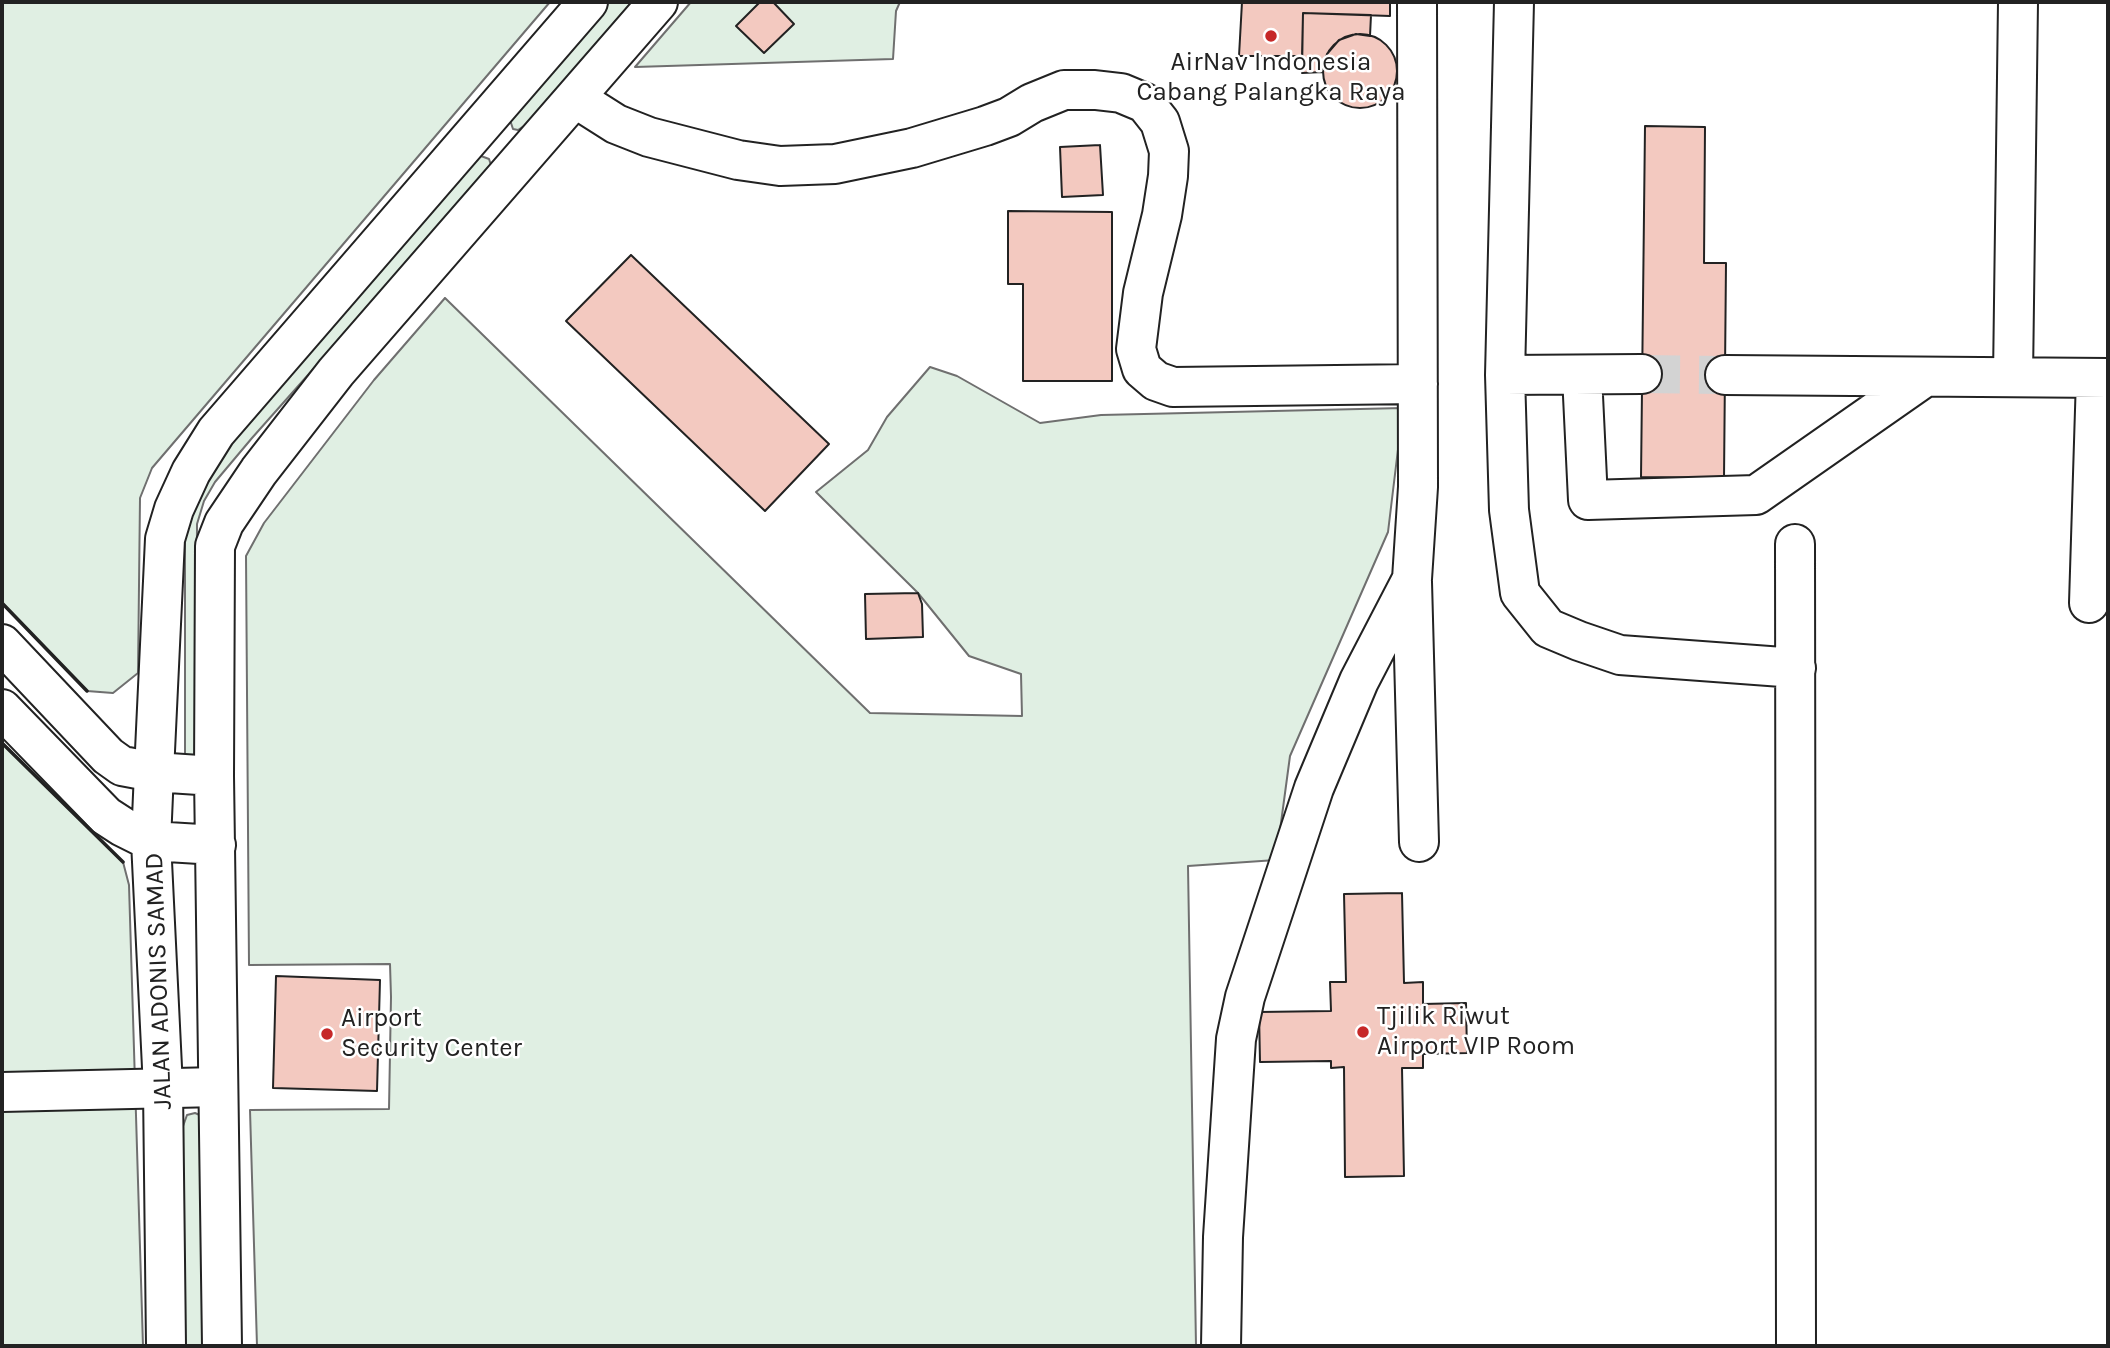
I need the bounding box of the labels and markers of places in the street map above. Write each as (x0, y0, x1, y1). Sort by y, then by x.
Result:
marker: AirNav Indonesia Cabang Palangka Raya (1263, 28, 1279, 44)
place label: AirNav Indonesia Cabang Palangka Raya (1137, 47, 1405, 108)
place label: Tjilik Riwut Airport VIP Room (1377, 1001, 1575, 1062)
place label: Airport Security Center (341, 1003, 522, 1064)
marker: Tjilik Riwut Airport VIP Room (1355, 1024, 1371, 1040)
marker: Airport Security Center (319, 1026, 335, 1042)

